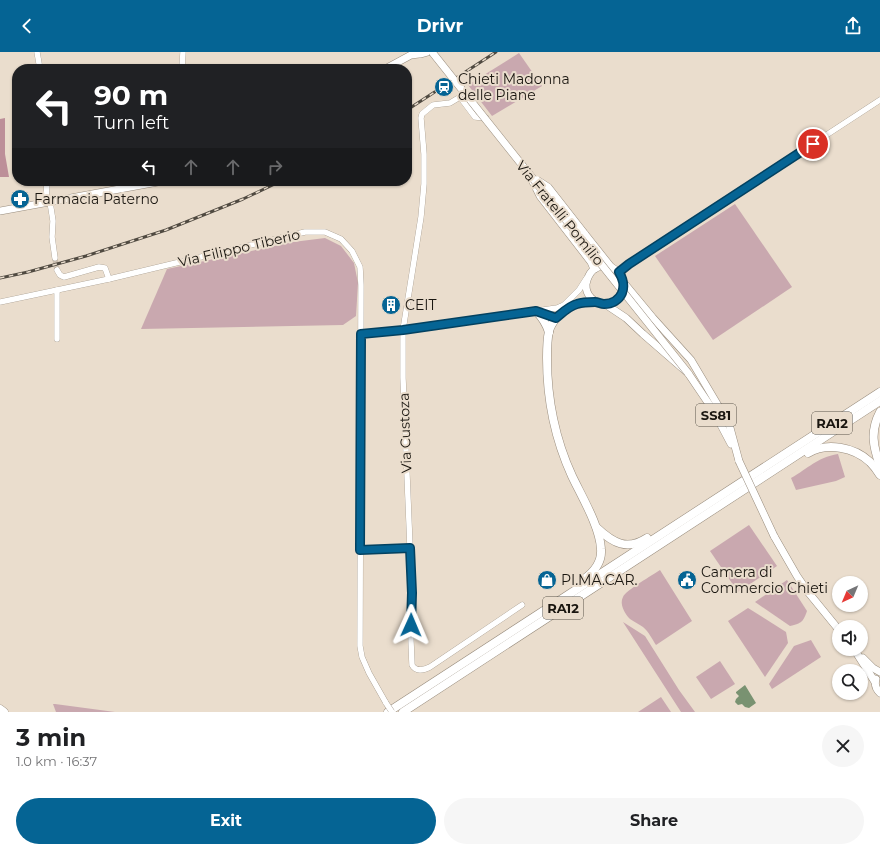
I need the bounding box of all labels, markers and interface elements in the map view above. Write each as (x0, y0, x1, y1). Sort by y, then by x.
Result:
icon: back (16, 15, 38, 37)
text: Drivr (417, 15, 463, 37)
icon: share (842, 15, 864, 37)
place label: Chieti Madonna delle Piane (458, 70, 570, 104)
station icon: Chieti Madonna delle Piane (433, 76, 455, 98)
text: 90 m (94, 78, 168, 112)
icon: left (28, 80, 80, 132)
text: Turn left (94, 112, 169, 134)
pin (796, 127, 830, 161)
icon: arrive (802, 133, 824, 155)
icon: left (138, 156, 160, 178)
icon: ahead (180, 156, 202, 178)
icon: ahead (222, 156, 244, 178)
icon: right (264, 156, 286, 178)
street label: Via Fratelli Pomilio (512, 157, 608, 269)
pharmacy icon: Farmacia Paterno (9, 188, 31, 210)
place label: Farmacia Paterno (34, 190, 159, 208)
street label: Via Filippo Tiberio (176, 225, 302, 271)
building icon: CEIT (380, 294, 402, 316)
place label: CEIT (405, 296, 437, 314)
street label: Via Custoza (395, 392, 415, 474)
road number: SS81 (696, 404, 736, 426)
road number: RA12 (812, 412, 852, 434)
place label: Camera di Commercio Chieti (701, 563, 828, 597)
shop icon: PI.MA.CAR. (536, 569, 558, 591)
public building icon: Camera di Commercio Chieti (676, 569, 698, 591)
place label: PI.MA.CAR. (561, 571, 638, 589)
north arrow (832, 576, 868, 612)
map controls (832, 576, 868, 700)
road number: RA12 (543, 597, 583, 619)
position arrow (390, 604, 432, 646)
button: sound (832, 620, 868, 656)
button: search (832, 664, 868, 700)
text: 3 min (16, 723, 86, 752)
button: close (822, 725, 864, 767)
text: 1.0 km · 16:37 (16, 753, 97, 769)
button: Exit (16, 798, 436, 844)
button: Share (444, 798, 864, 844)

